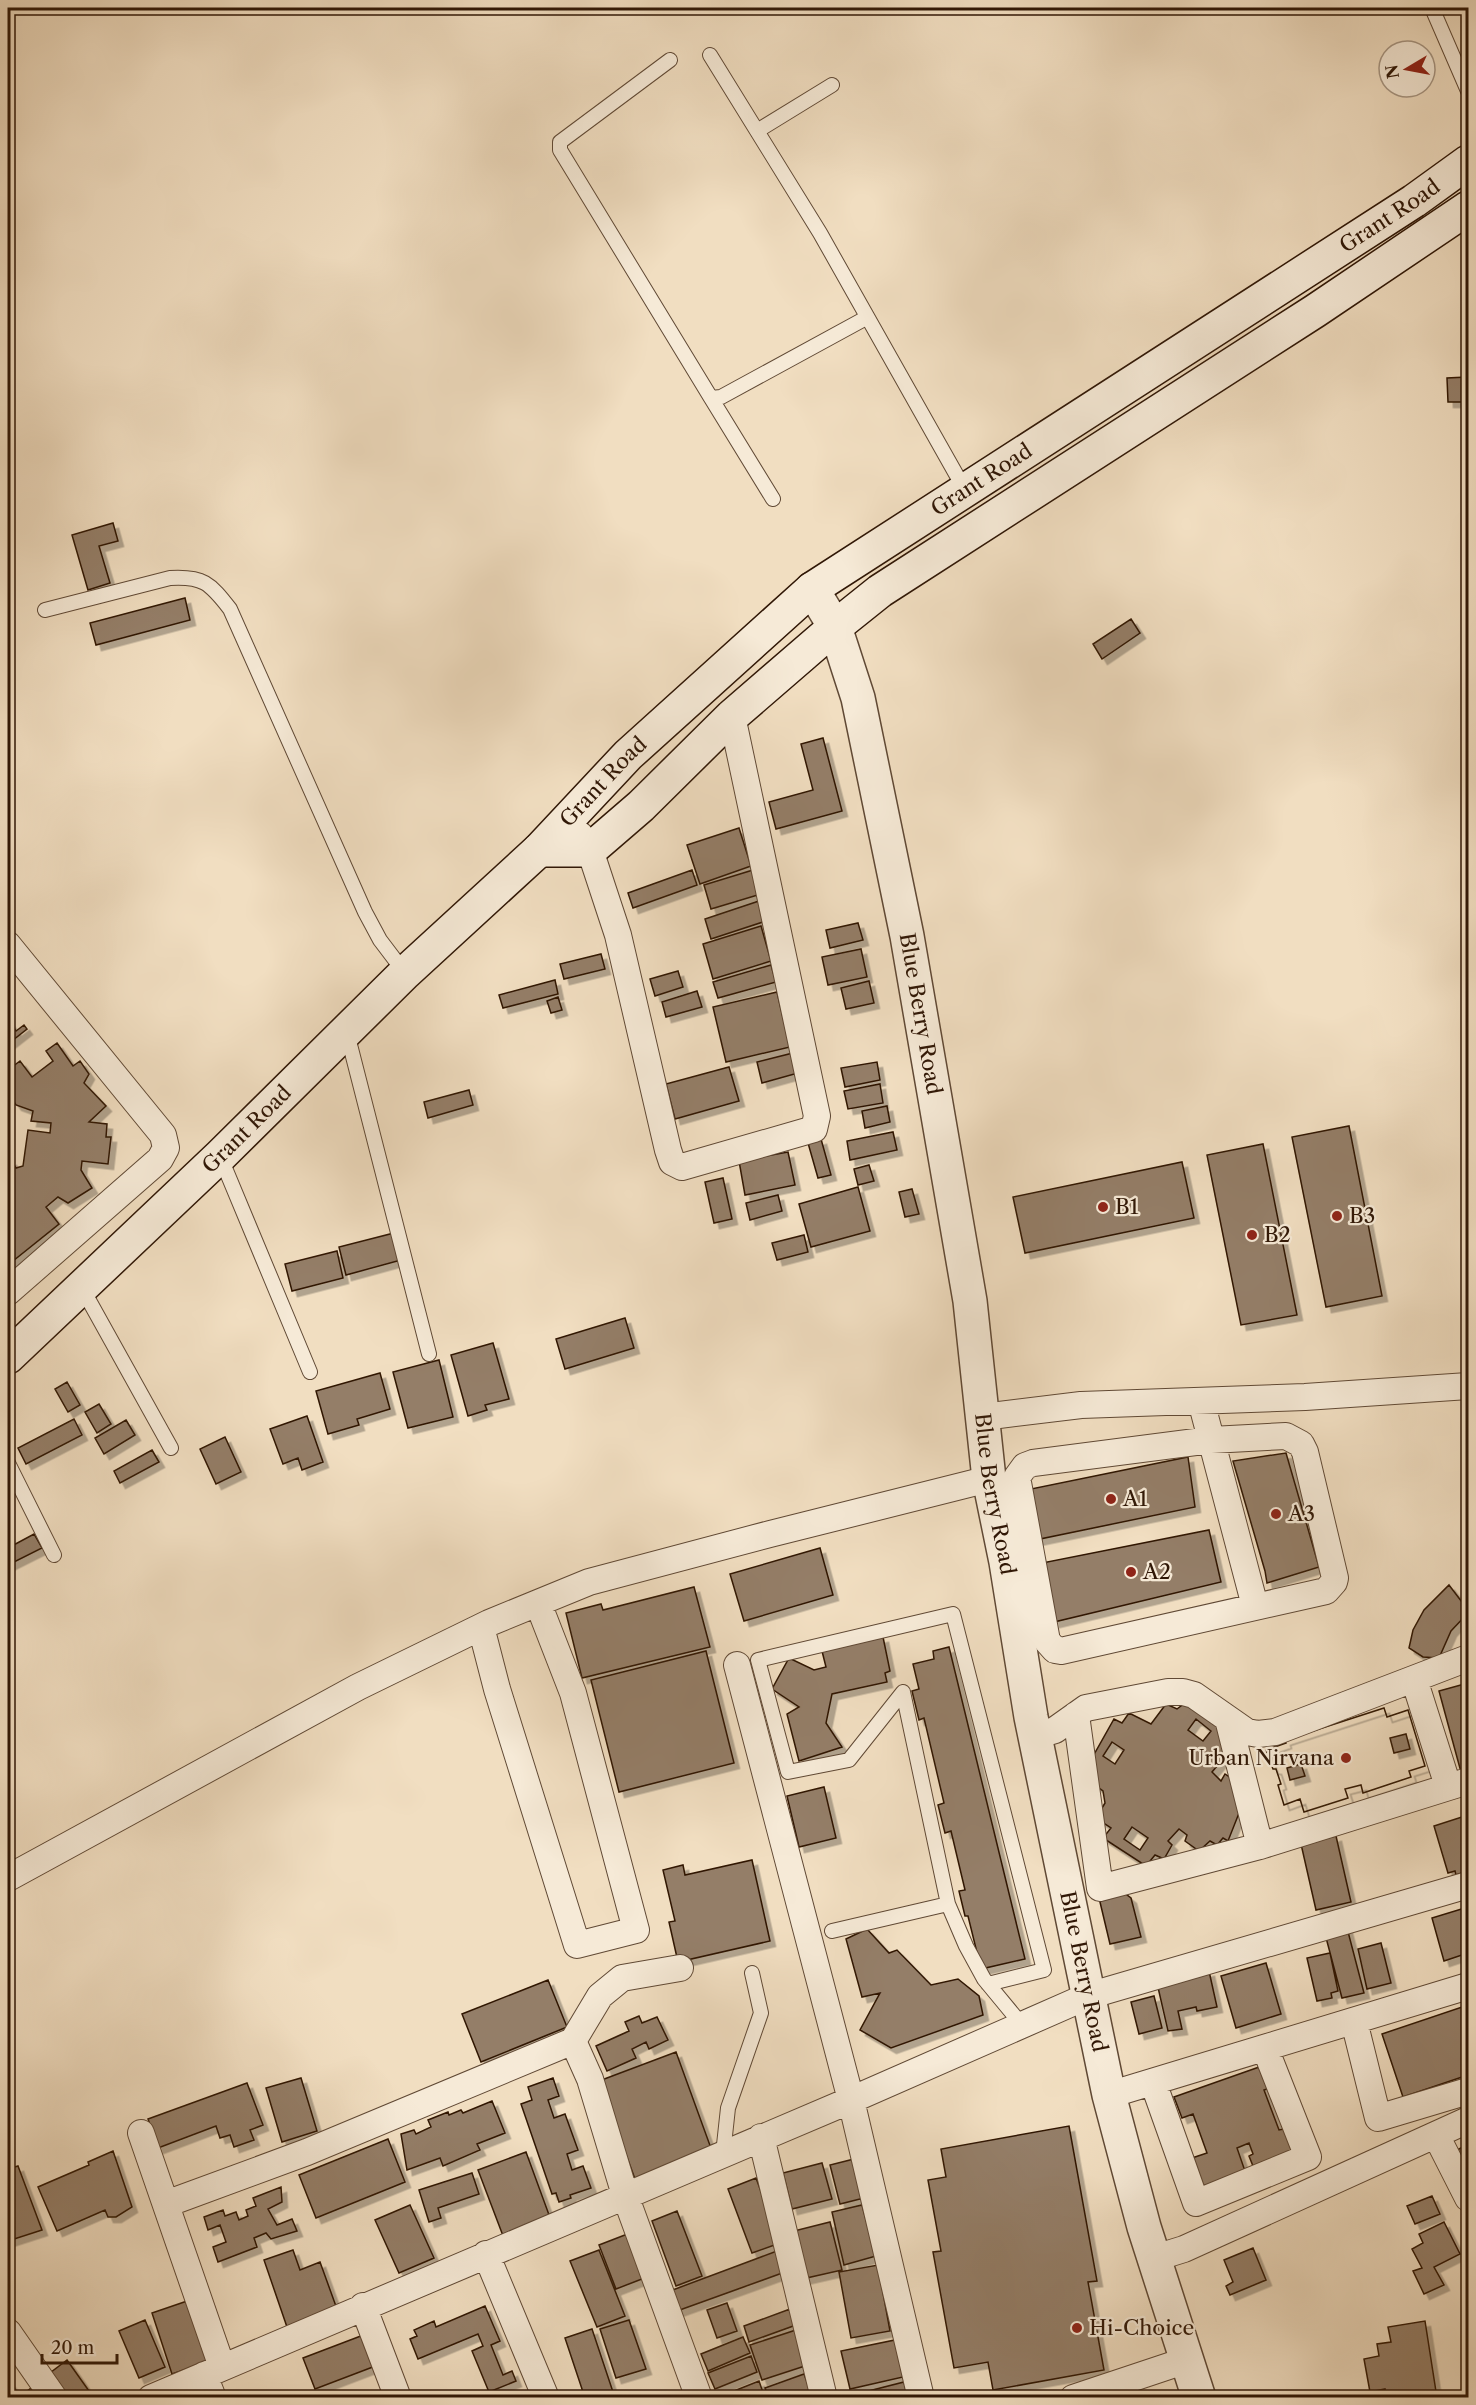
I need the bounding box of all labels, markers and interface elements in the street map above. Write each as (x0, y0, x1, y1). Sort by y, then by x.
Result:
north arrow (1377, 39, 1437, 99)
text: N (1381, 63, 1403, 80)
street label: Grant Road (1335, 173, 1445, 258)
street label: Grant Road (926, 438, 1037, 521)
street label: Grant Road (554, 731, 652, 832)
street label: Blue Berry Road (895, 931, 947, 1097)
street label: Grant Road (197, 1080, 296, 1178)
place label: B1 (1115, 1194, 1139, 1219)
marker: B1 (1096, 1200, 1110, 1214)
place label: B3 (1349, 1203, 1375, 1228)
marker: B3 (1330, 1209, 1344, 1223)
place label: B2 (1264, 1222, 1291, 1247)
marker: B2 (1245, 1228, 1259, 1242)
street label: Blue Berry Road (970, 1412, 1021, 1577)
place label: A1 (1122, 1486, 1148, 1511)
marker: A1 (1104, 1492, 1118, 1506)
place label: A3 (1287, 1501, 1315, 1526)
marker: A3 (1269, 1507, 1283, 1521)
place label: A2 (1142, 1559, 1171, 1584)
marker: A2 (1124, 1565, 1138, 1579)
place label: Urban Nirvana (1189, 1745, 1335, 1770)
marker: Urban Nirvana (1339, 1751, 1353, 1765)
street label: Blue Berry Road (1055, 1889, 1113, 2054)
place label: Hi-Choice (1089, 2315, 1194, 2340)
marker: Hi-Choice (1070, 2321, 1084, 2335)
scale bar (42, 2327, 117, 2365)
text: 20 m (51, 2337, 95, 2359)

